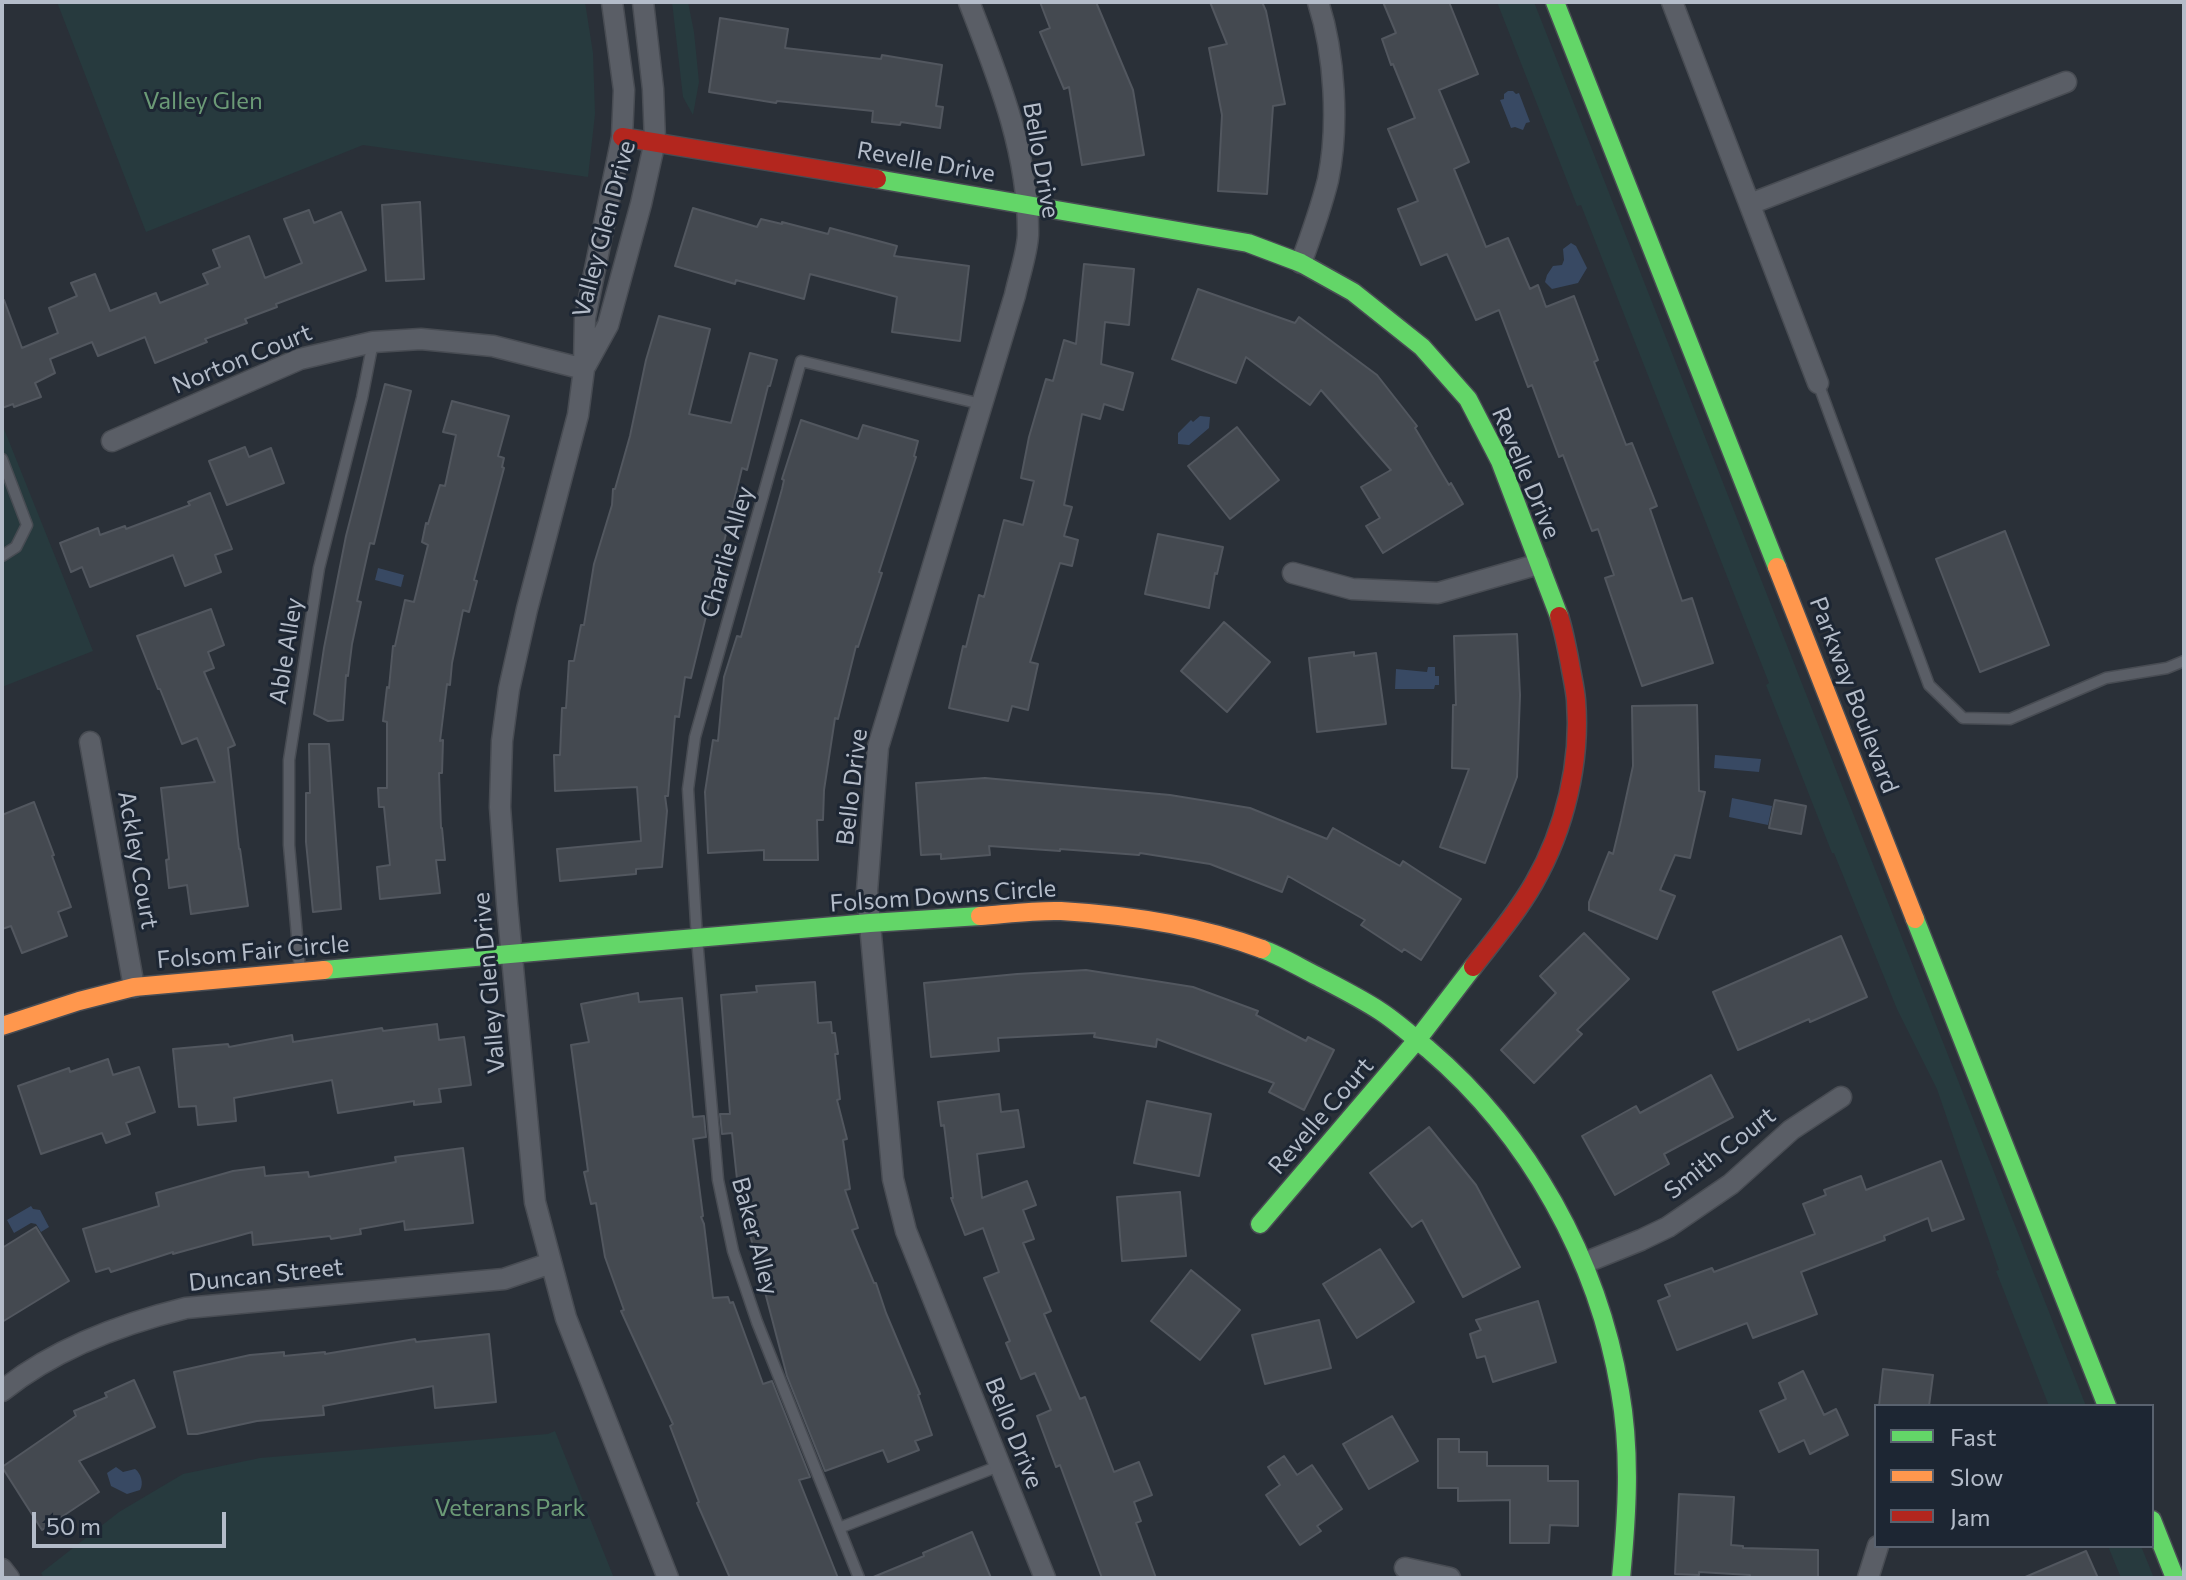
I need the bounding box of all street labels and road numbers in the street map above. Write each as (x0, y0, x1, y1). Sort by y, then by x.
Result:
street label: Bello Drive (1017, 100, 1065, 220)
street label: Revelle Drive (855, 136, 997, 188)
street label: Valley Glen Drive (567, 137, 641, 321)
street label: Norton Court (168, 318, 316, 400)
street label: Revelle Drive (1485, 403, 1567, 543)
street label: Charlie Alley (695, 483, 759, 621)
street label: Parkway Boulevard (1803, 593, 1905, 797)
street label: Able Alley (263, 596, 309, 706)
street label: Bello Drive (831, 727, 873, 847)
street label: Ackley Court (112, 789, 164, 931)
street label: Folsom Downs Circle (829, 874, 1057, 918)
street label: Valley Glen Drive (467, 891, 511, 1075)
street label: Folsom Fair Circle (156, 929, 350, 975)
street label: Revelle Court (1262, 1052, 1380, 1180)
street label: Smith Court (1659, 1101, 1781, 1205)
street label: Baker Alley (725, 1174, 785, 1298)
street label: Duncan Street (187, 1253, 345, 1297)
street label: Bello Drive (979, 1373, 1049, 1493)

